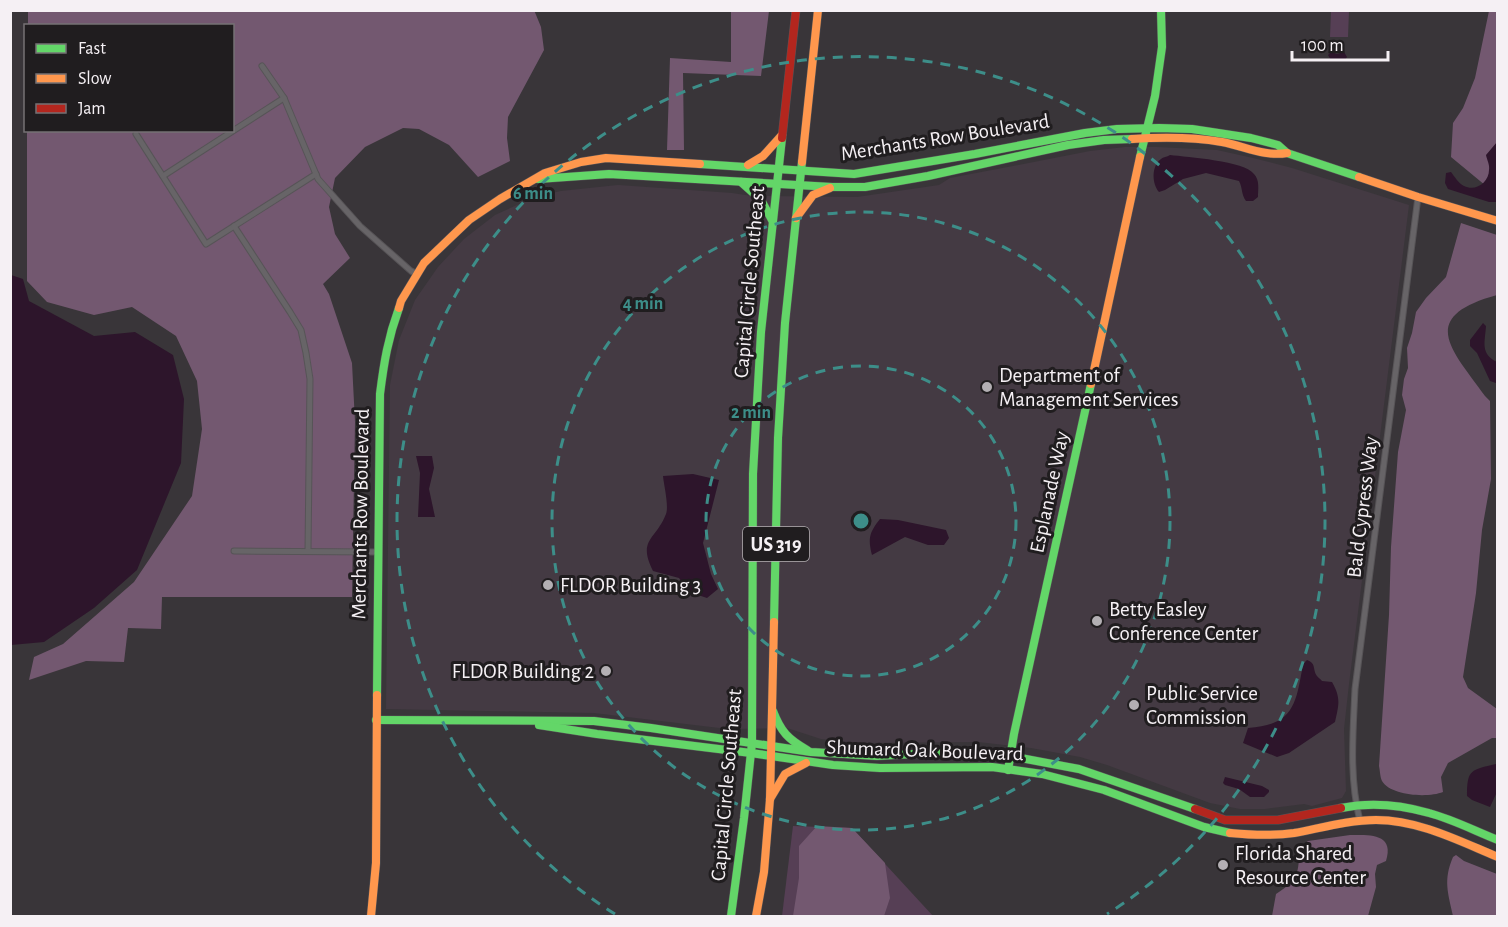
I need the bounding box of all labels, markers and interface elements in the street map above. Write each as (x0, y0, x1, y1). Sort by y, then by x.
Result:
legend (24, 24, 234, 132)
scale bar (1292, 24, 1388, 62)
text: 100 m (1301, 37, 1344, 55)
text: Fast (78, 40, 106, 58)
text: Slow (78, 70, 111, 88)
text: Jam (78, 100, 106, 118)
street label: Merchants Row Boulevard (839, 111, 1051, 164)
text: 6 min (513, 185, 553, 203)
street label: Capital Circle Southeast (731, 185, 768, 379)
text: 4 min (623, 295, 663, 313)
place label: Department of Management Services (999, 365, 1179, 410)
marker: Department of Management Services (980, 380, 994, 394)
text: 2 min (731, 404, 771, 422)
street label: Merchants Row Boulevard (348, 408, 373, 620)
street label: Esplanade Way (1026, 429, 1073, 555)
street label: Bald Cypress Way (1343, 435, 1382, 579)
centre of rings (851, 511, 871, 531)
road number: US 319 (743, 527, 809, 561)
place label: FLDOR Building 3 (560, 575, 701, 596)
marker: FLDOR Building 3 (541, 578, 555, 592)
place label: Betty Easley Conference Center (1109, 599, 1259, 644)
marker: Betty Easley Conference Center (1090, 614, 1104, 628)
place label: FLDOR Building 2 (452, 661, 594, 682)
marker: FLDOR Building 2 (599, 664, 613, 678)
place label: Public Service Commission (1146, 683, 1258, 728)
street label: Capital Circle Southeast (708, 688, 745, 882)
marker: Public Service Commission (1127, 698, 1141, 712)
street label: Shumard Oak Boulevard (826, 737, 1024, 764)
place label: Florida Shared Resource Center (1235, 843, 1366, 888)
marker: Florida Shared Resource Center (1216, 858, 1230, 872)

